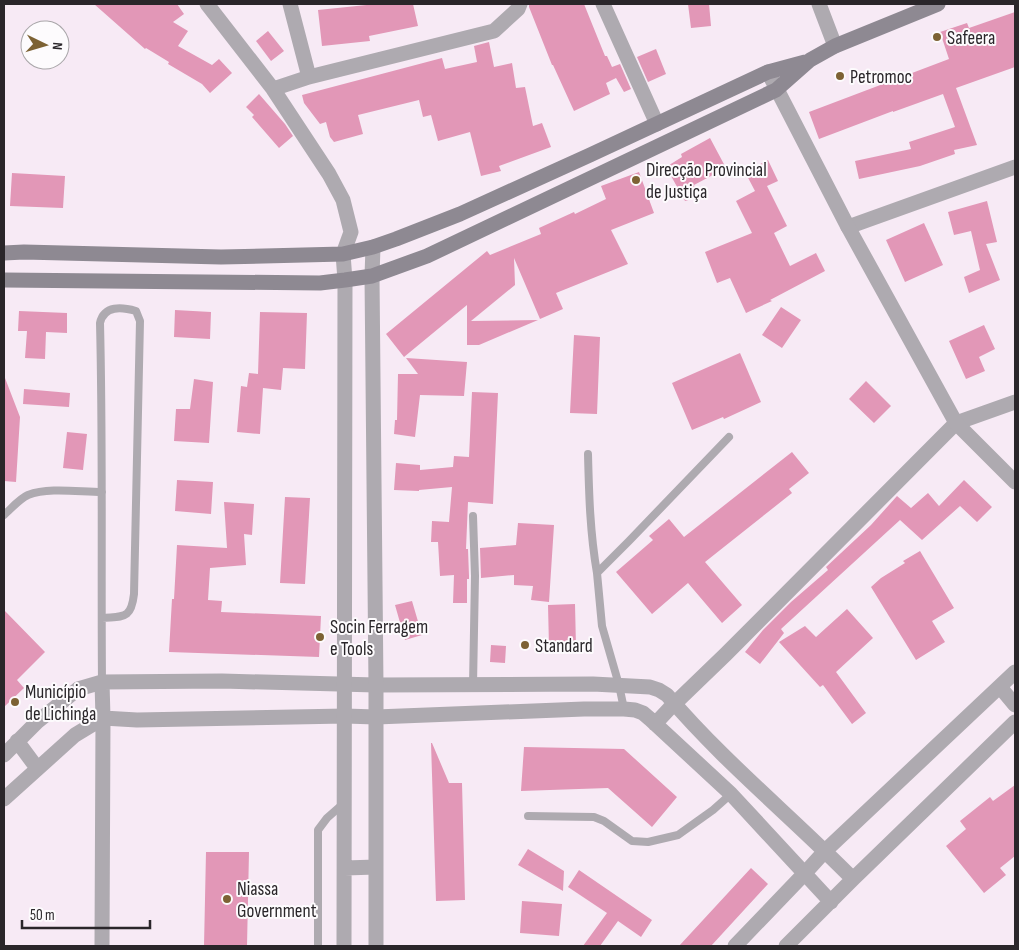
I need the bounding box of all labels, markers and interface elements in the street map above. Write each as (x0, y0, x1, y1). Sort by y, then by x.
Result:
north arrow (20, 20, 70, 70)
place label: Safeera (947, 27, 995, 50)
marker: Safeera (931, 31, 943, 43)
text: N (49, 42, 66, 51)
place label: Petromoc (850, 66, 912, 89)
marker: Petromoc (834, 70, 846, 82)
place label: Direcção Provincial de Justiça (646, 159, 767, 204)
marker: Direcção Provincial de Justiça (630, 174, 642, 186)
place label: Socin Ferragem e Tools (330, 616, 428, 661)
marker: Socin Ferragem e Tools (314, 631, 326, 643)
place label: Standard (535, 635, 593, 658)
marker: Standard (519, 639, 531, 651)
place label: Município de Lichinga (25, 681, 96, 726)
marker: Município de Lichinga (9, 696, 21, 708)
place label: Niassa Government (237, 878, 317, 923)
marker: Niassa Government (221, 893, 233, 905)
scale bar (22, 898, 150, 930)
text: 50 m (30, 906, 55, 925)

